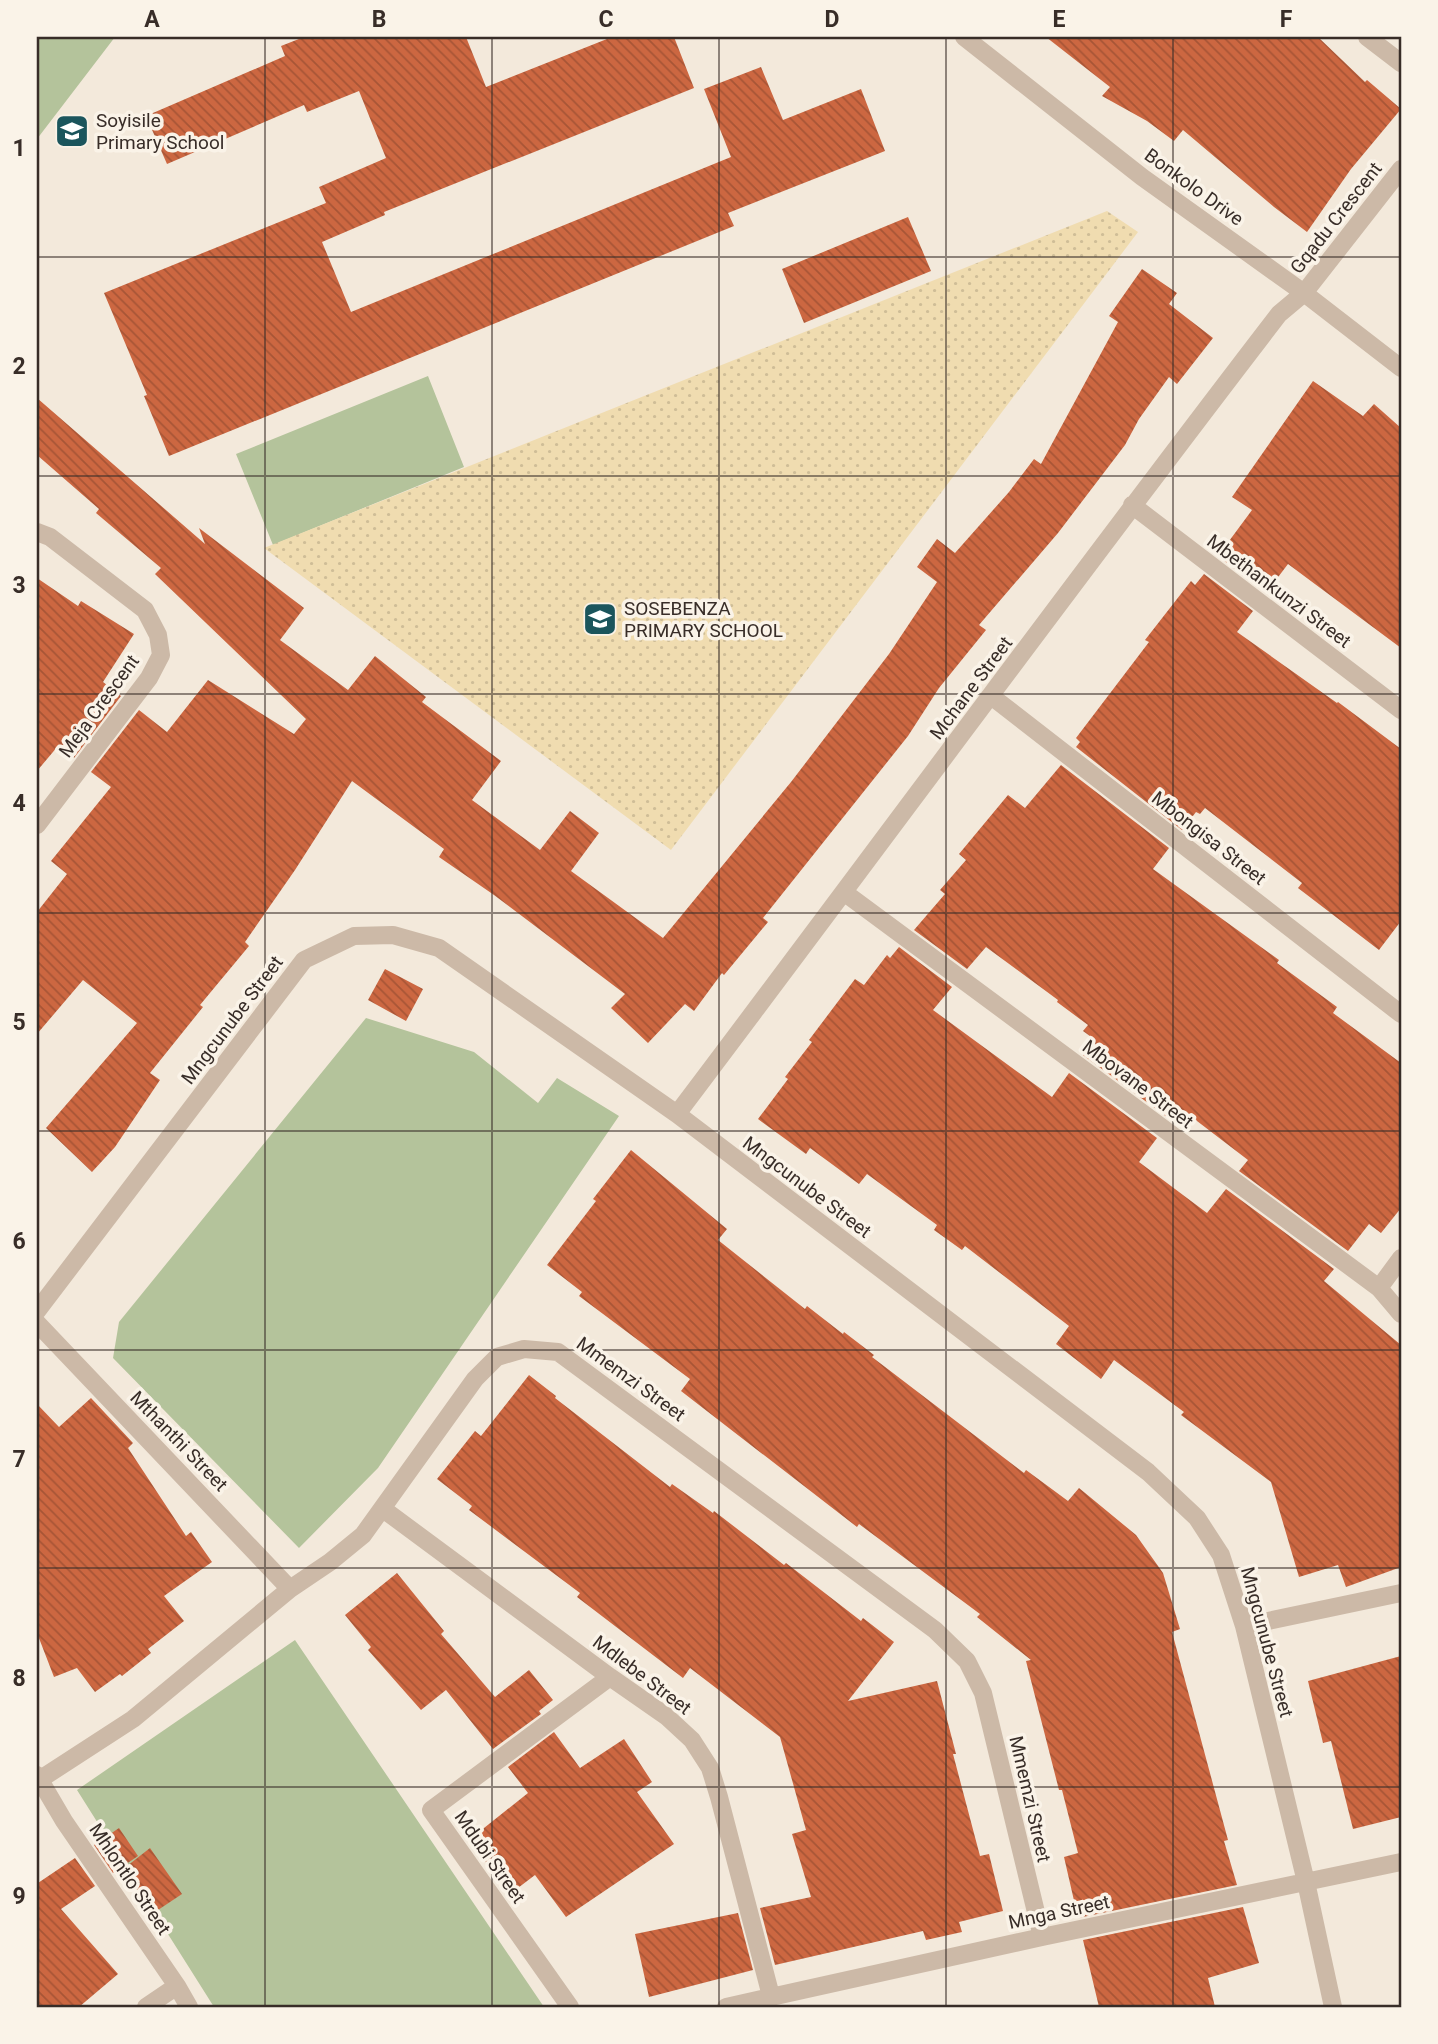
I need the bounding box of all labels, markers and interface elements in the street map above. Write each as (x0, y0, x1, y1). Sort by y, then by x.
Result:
text: A (144, 6, 160, 33)
text: B (372, 6, 386, 33)
text: C (598, 6, 614, 33)
text: D (825, 6, 839, 33)
text: E (1053, 6, 1066, 33)
text: F (1280, 6, 1293, 33)
place label: Soyisile Primary School (96, 109, 224, 154)
school or university icon: Soyisile Primary School (53, 112, 91, 150)
text: 1 (12, 135, 26, 162)
street label: Bonkolo Drive (1140, 143, 1248, 231)
street label: Gqadu Crescent (1285, 158, 1387, 278)
text: 2 (12, 353, 26, 380)
street label: Mbethankunzi Street (1202, 529, 1356, 653)
text: 3 (12, 572, 26, 599)
place label: SOSEBENZA PRIMARY SCHOOL (624, 597, 783, 642)
school or university icon: SOSEBENZA PRIMARY SCHOOL (581, 600, 619, 638)
street label: Mchane Street (925, 632, 1017, 744)
street label: Meja Crescent (54, 650, 144, 762)
street label: Mbongisa Street (1147, 786, 1271, 890)
text: 4 (12, 790, 26, 817)
street label: Mngcunube Street (176, 951, 288, 1089)
text: 5 (12, 1009, 26, 1036)
street label: Mbovane Street (1078, 1035, 1198, 1133)
street label: Mngcunube Street (738, 1131, 876, 1243)
text: 6 (12, 1228, 26, 1255)
street label: Mmemzi Street (572, 1332, 690, 1426)
street label: Mthanthi Street (125, 1386, 233, 1496)
text: 7 (12, 1446, 26, 1473)
street label: Mngcunube Street (1236, 1564, 1298, 1720)
street label: Mdlebe Street (588, 1630, 696, 1720)
text: 8 (12, 1665, 26, 1692)
street label: Mmemzi Street (1004, 1734, 1056, 1864)
street label: Mdubi Street (450, 1806, 530, 1908)
street label: Mhlontlo Street (84, 1819, 176, 1939)
text: 9 (12, 1883, 26, 1910)
street label: Mnga Street (1006, 1890, 1112, 1934)

